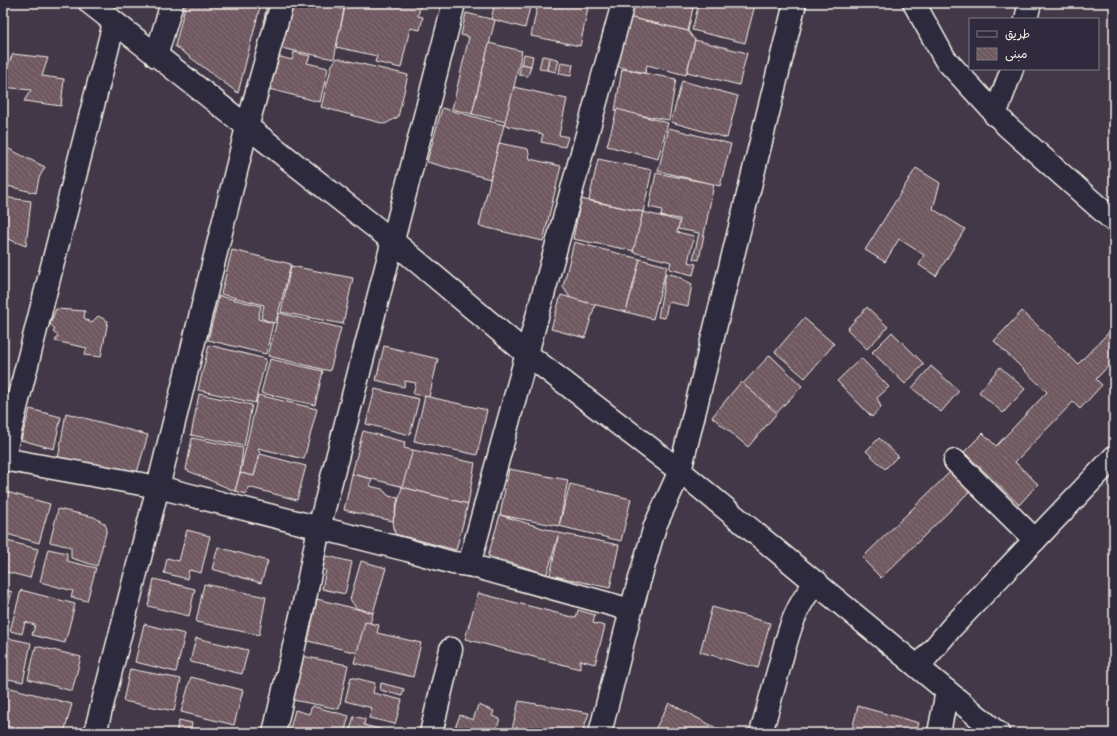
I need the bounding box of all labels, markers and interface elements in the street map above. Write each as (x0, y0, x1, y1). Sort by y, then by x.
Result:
legend (969, 18, 1099, 70)
text: طريق (1005, 27, 1030, 42)
text: مبنى (1005, 47, 1028, 62)

